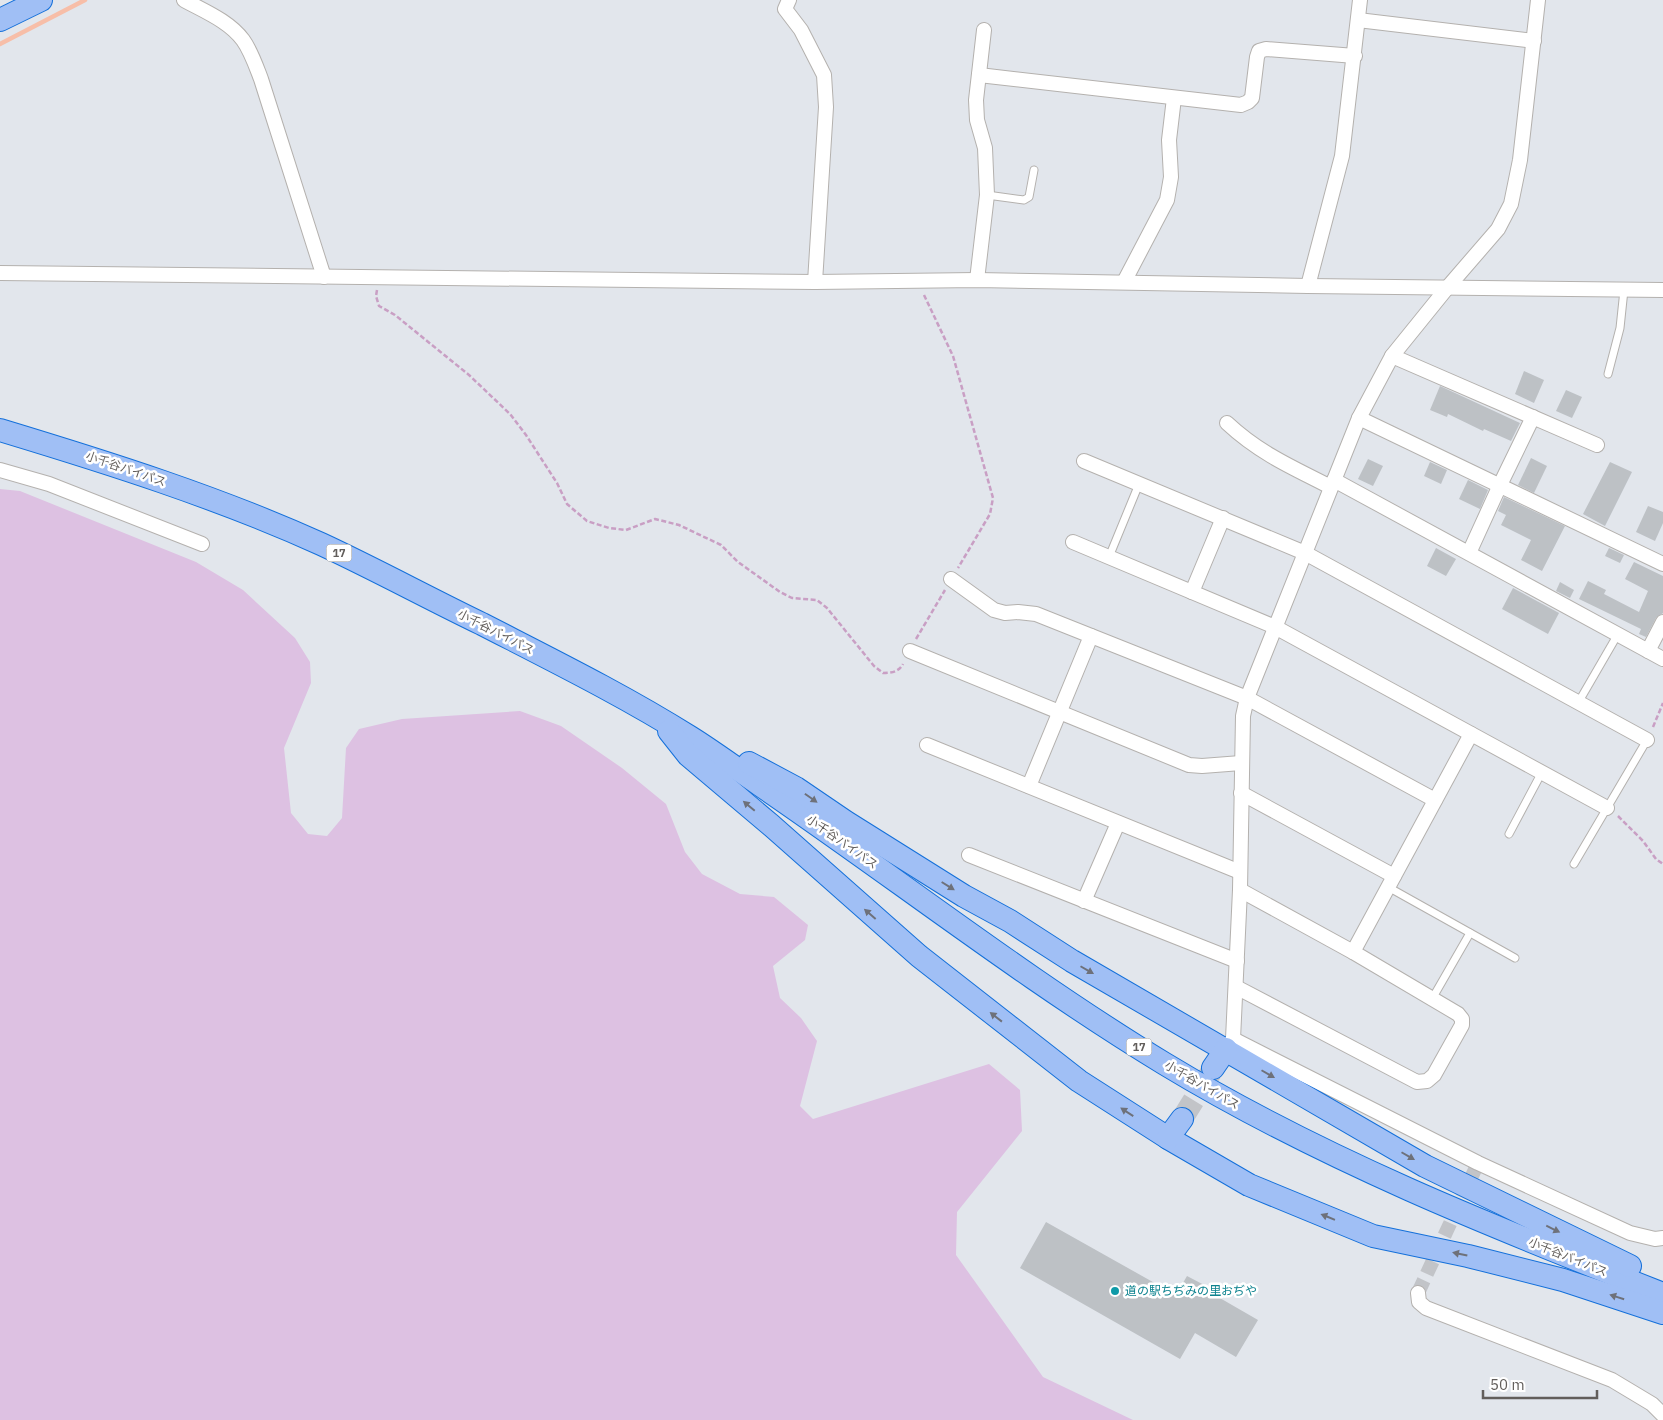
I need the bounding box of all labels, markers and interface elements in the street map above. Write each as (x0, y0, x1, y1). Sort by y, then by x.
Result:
street label: 小千谷バイパス (84, 448, 168, 489)
road number: 17 (326, 544, 352, 562)
street label: 小千谷バイパス (456, 606, 537, 657)
one-way arrow (804, 793, 818, 803)
one-way arrow (743, 800, 756, 811)
street label: 小千谷バイパス (804, 811, 881, 872)
one-way arrow (941, 881, 954, 890)
one-way arrow (865, 908, 877, 920)
one-way arrow (1079, 966, 1094, 974)
one-way arrow (990, 1011, 1003, 1022)
road number: 17 (1126, 1038, 1152, 1056)
street label: 小千谷バイパス (1162, 1057, 1242, 1112)
one-way arrow (1261, 1069, 1274, 1078)
one-way arrow (1121, 1108, 1134, 1117)
one-way arrow (1401, 1152, 1415, 1161)
one-way arrow (1321, 1213, 1335, 1221)
one-way arrow (1546, 1226, 1560, 1234)
street label: 小千谷バイパス (1527, 1234, 1610, 1279)
one-way arrow (1453, 1250, 1468, 1258)
place label: 道の駅ちぢみの里おぢや (1125, 1283, 1257, 1298)
marker: 道の駅ちぢみの里おぢや (1109, 1285, 1121, 1297)
one-way arrow (1609, 1293, 1624, 1301)
scale bar (1483, 1368, 1597, 1400)
text: 50 m (1490, 1375, 1525, 1394)

